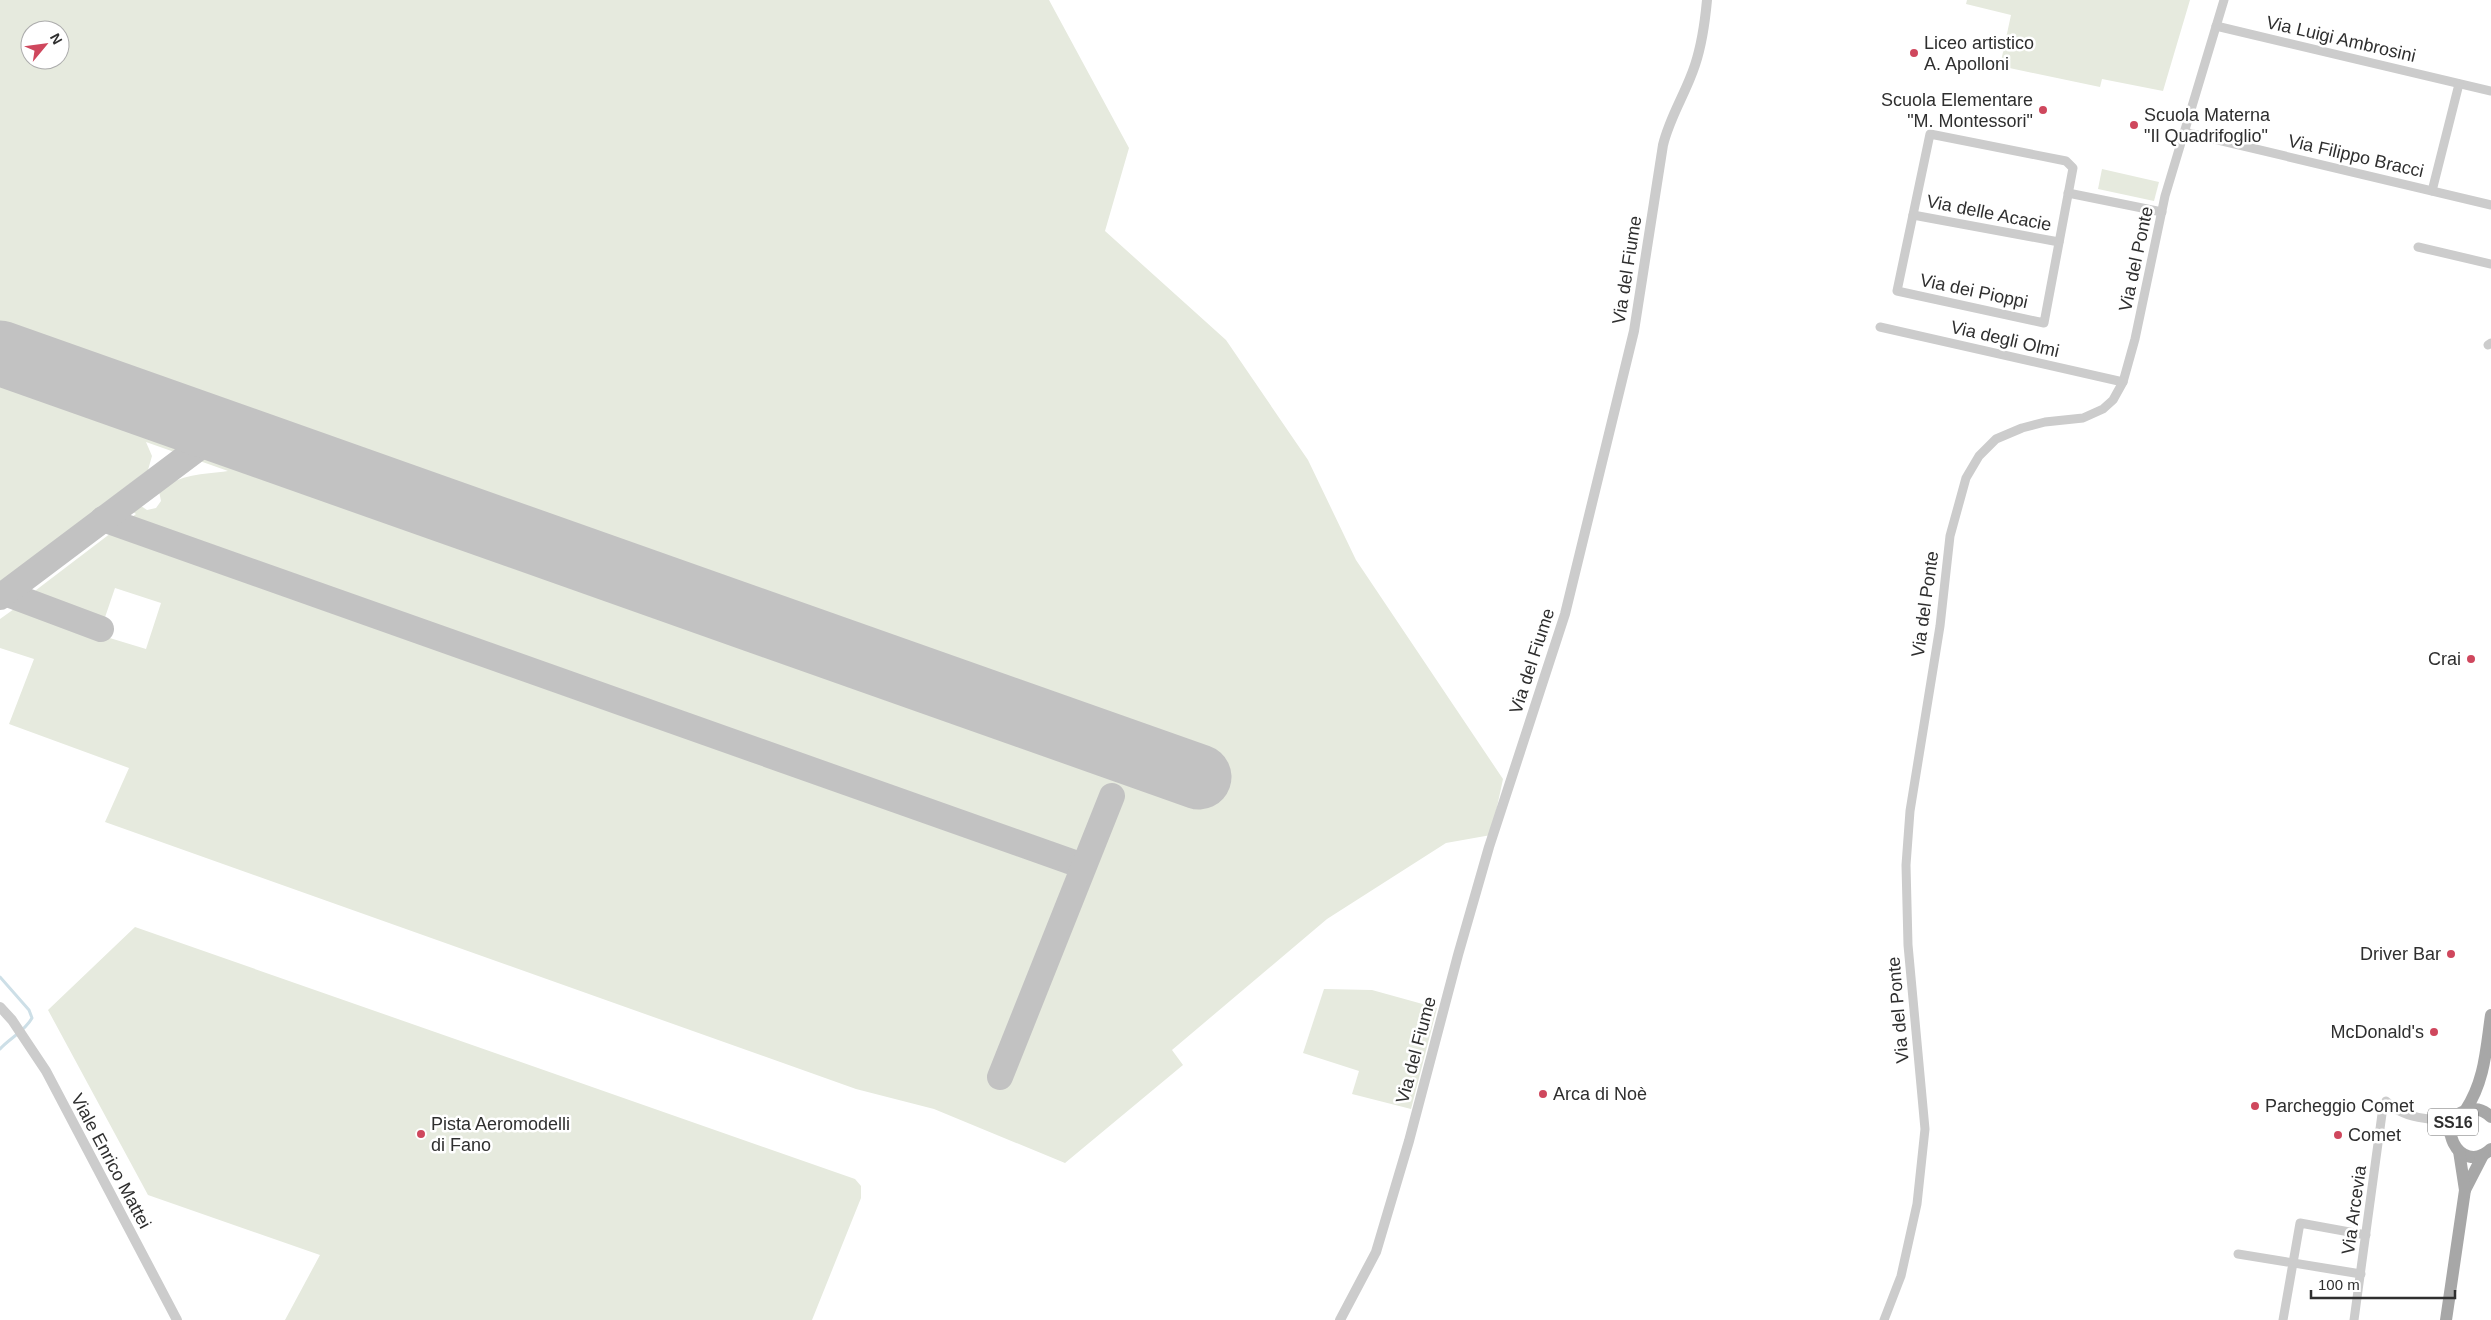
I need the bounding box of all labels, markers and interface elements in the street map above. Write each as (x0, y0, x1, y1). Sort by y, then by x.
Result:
street label: Via Luigi Ambrosini (2264, 12, 2418, 66)
north arrow (20, 20, 70, 70)
text: N (47, 30, 66, 47)
place label: Liceo artistico A. Apolloni (1924, 33, 2034, 74)
marker: Liceo artistico A. Apolloni (1908, 47, 1920, 59)
place label: Scuola Elementare "M. Montessori" (1881, 90, 2033, 131)
marker: Scuola Elementare "M. Montessori" (2037, 104, 2049, 116)
place label: Scuola Materna "Il Quadrifoglio" (2144, 105, 2271, 146)
marker: Scuola Materna "Il Quadrifoglio" (2128, 119, 2140, 131)
street label: Via Filippo Bracci (2286, 131, 2426, 181)
street label: Via delle Acacie (1925, 191, 2053, 235)
street label: Via del Ponte (2115, 205, 2157, 313)
street label: Via del Fiume (1609, 214, 1645, 326)
street label: Via dei Pioppi (1918, 270, 2030, 312)
street label: Via degli Olmi (1949, 317, 2061, 361)
street label: Via del Ponte (1908, 550, 1942, 658)
street label: Via del Fiume (1506, 606, 1558, 716)
place label: Crai (2428, 649, 2461, 669)
marker: Crai (2465, 653, 2477, 665)
place label: Driver Bar (2360, 944, 2441, 964)
marker: Driver Bar (2445, 948, 2457, 960)
street label: Via del Ponte (1883, 956, 1913, 1064)
street label: Via del Fiume (1392, 994, 1440, 1106)
place label: McDonald's (2331, 1022, 2424, 1042)
marker: McDonald's (2428, 1026, 2440, 1038)
place label: Arca di Noè (1553, 1084, 1647, 1104)
marker: Arca di Noè (1537, 1088, 1549, 1100)
street label: Viale Enrico Mattei (67, 1090, 155, 1232)
place label: Parcheggio Comet (2265, 1096, 2414, 1116)
marker: Parcheggio Comet (2249, 1100, 2261, 1112)
road number: SS16 (2428, 1108, 2478, 1136)
place label: Pista Aeromodelli di Fano (431, 1114, 570, 1155)
place label: Comet (2348, 1125, 2401, 1145)
marker: Pista Aeromodelli di Fano (415, 1128, 427, 1140)
marker: Comet (2332, 1129, 2344, 1141)
street label: Via Arcevia (2338, 1163, 2370, 1256)
scale bar (2311, 1268, 2455, 1300)
text: 100 m (2318, 1276, 2360, 1293)

